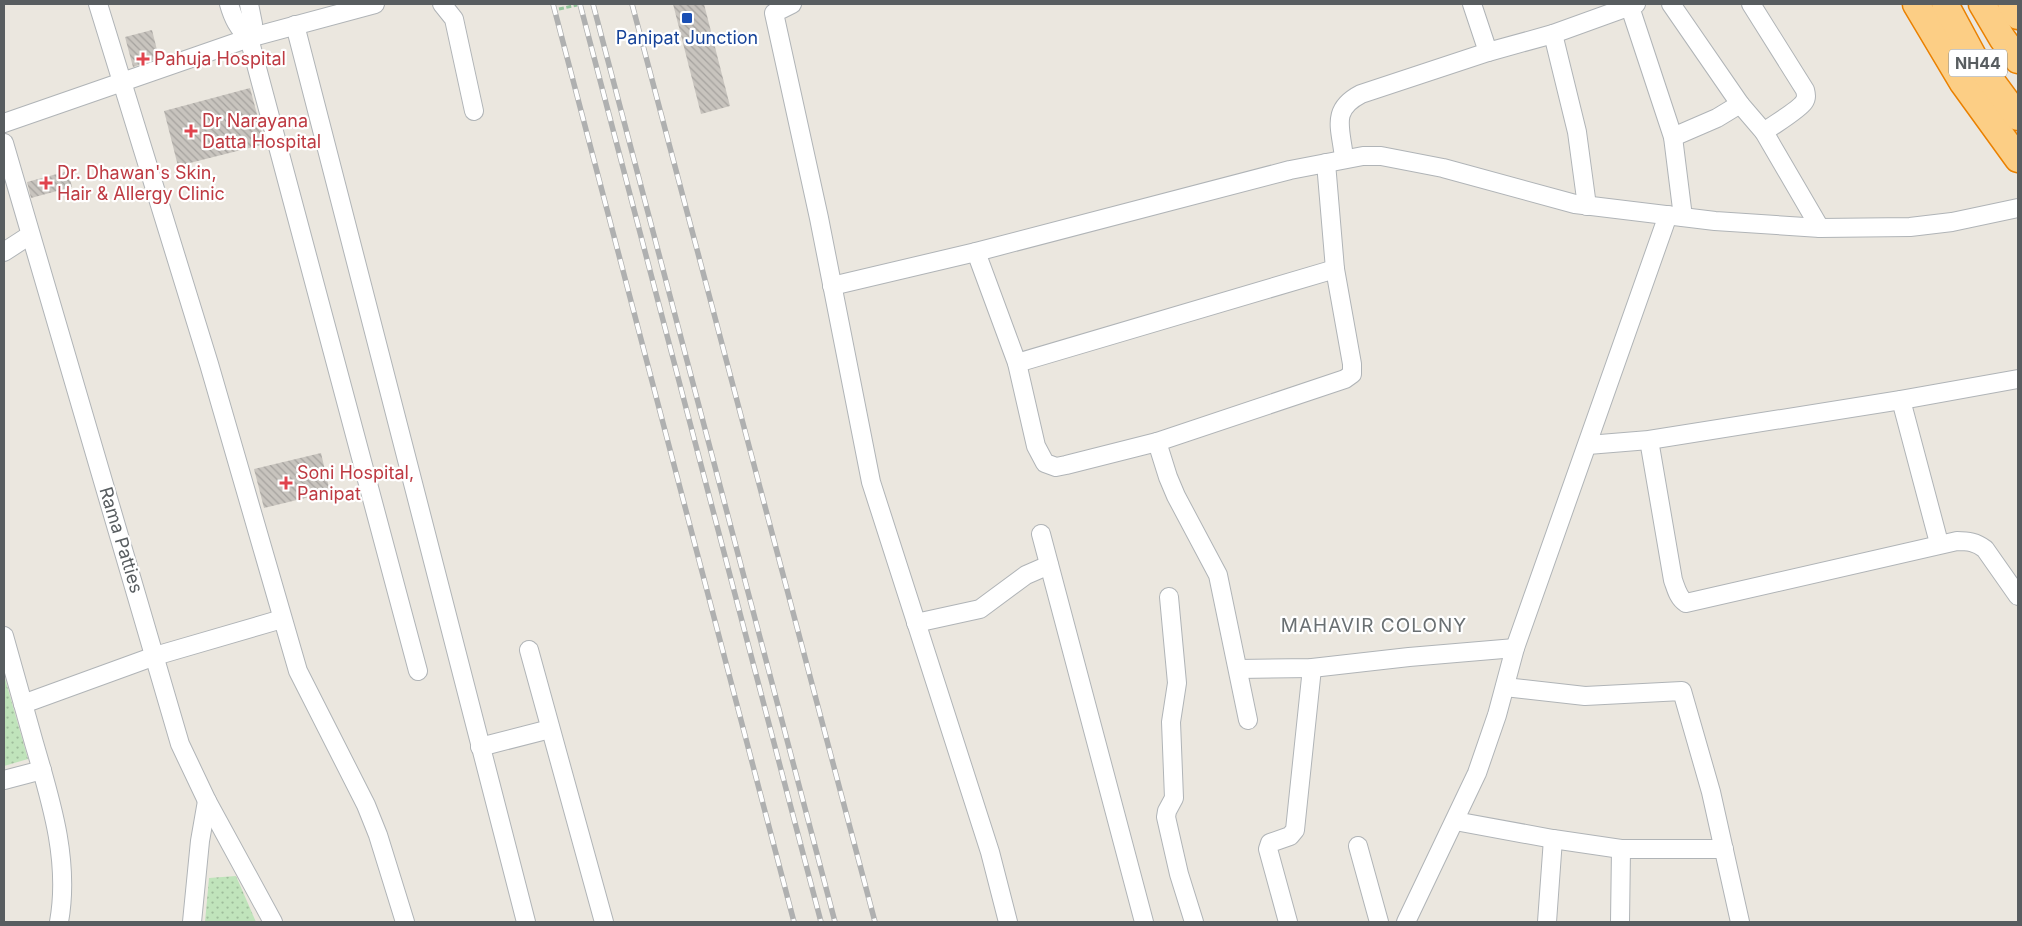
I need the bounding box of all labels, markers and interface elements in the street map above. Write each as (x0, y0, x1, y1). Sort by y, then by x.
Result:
marker: Panipat Junction (680, 11, 694, 25)
place label: Panipat Junction (616, 27, 758, 48)
place label: Pahuja Hospital (154, 48, 286, 69)
road number: NH44 (1949, 49, 2007, 76)
marker: Pahuja Hospital (136, 52, 150, 66)
place label: Dr Narayana Datta Hospital (202, 110, 321, 152)
marker: Dr Narayana Datta Hospital (184, 124, 198, 138)
place label: Dr. Dhawan's Skin, Hair & Allergy Clinic (57, 162, 225, 204)
marker: Dr. Dhawan's Skin, Hair & Allergy Clinic (39, 176, 53, 190)
place label: Soni Hospital, Panipat (297, 462, 414, 504)
marker: Soni Hospital, Panipat (279, 476, 293, 490)
street label: Rama Patties (95, 484, 148, 595)
district label: MAHAVIR COLONY (1281, 614, 1467, 637)

